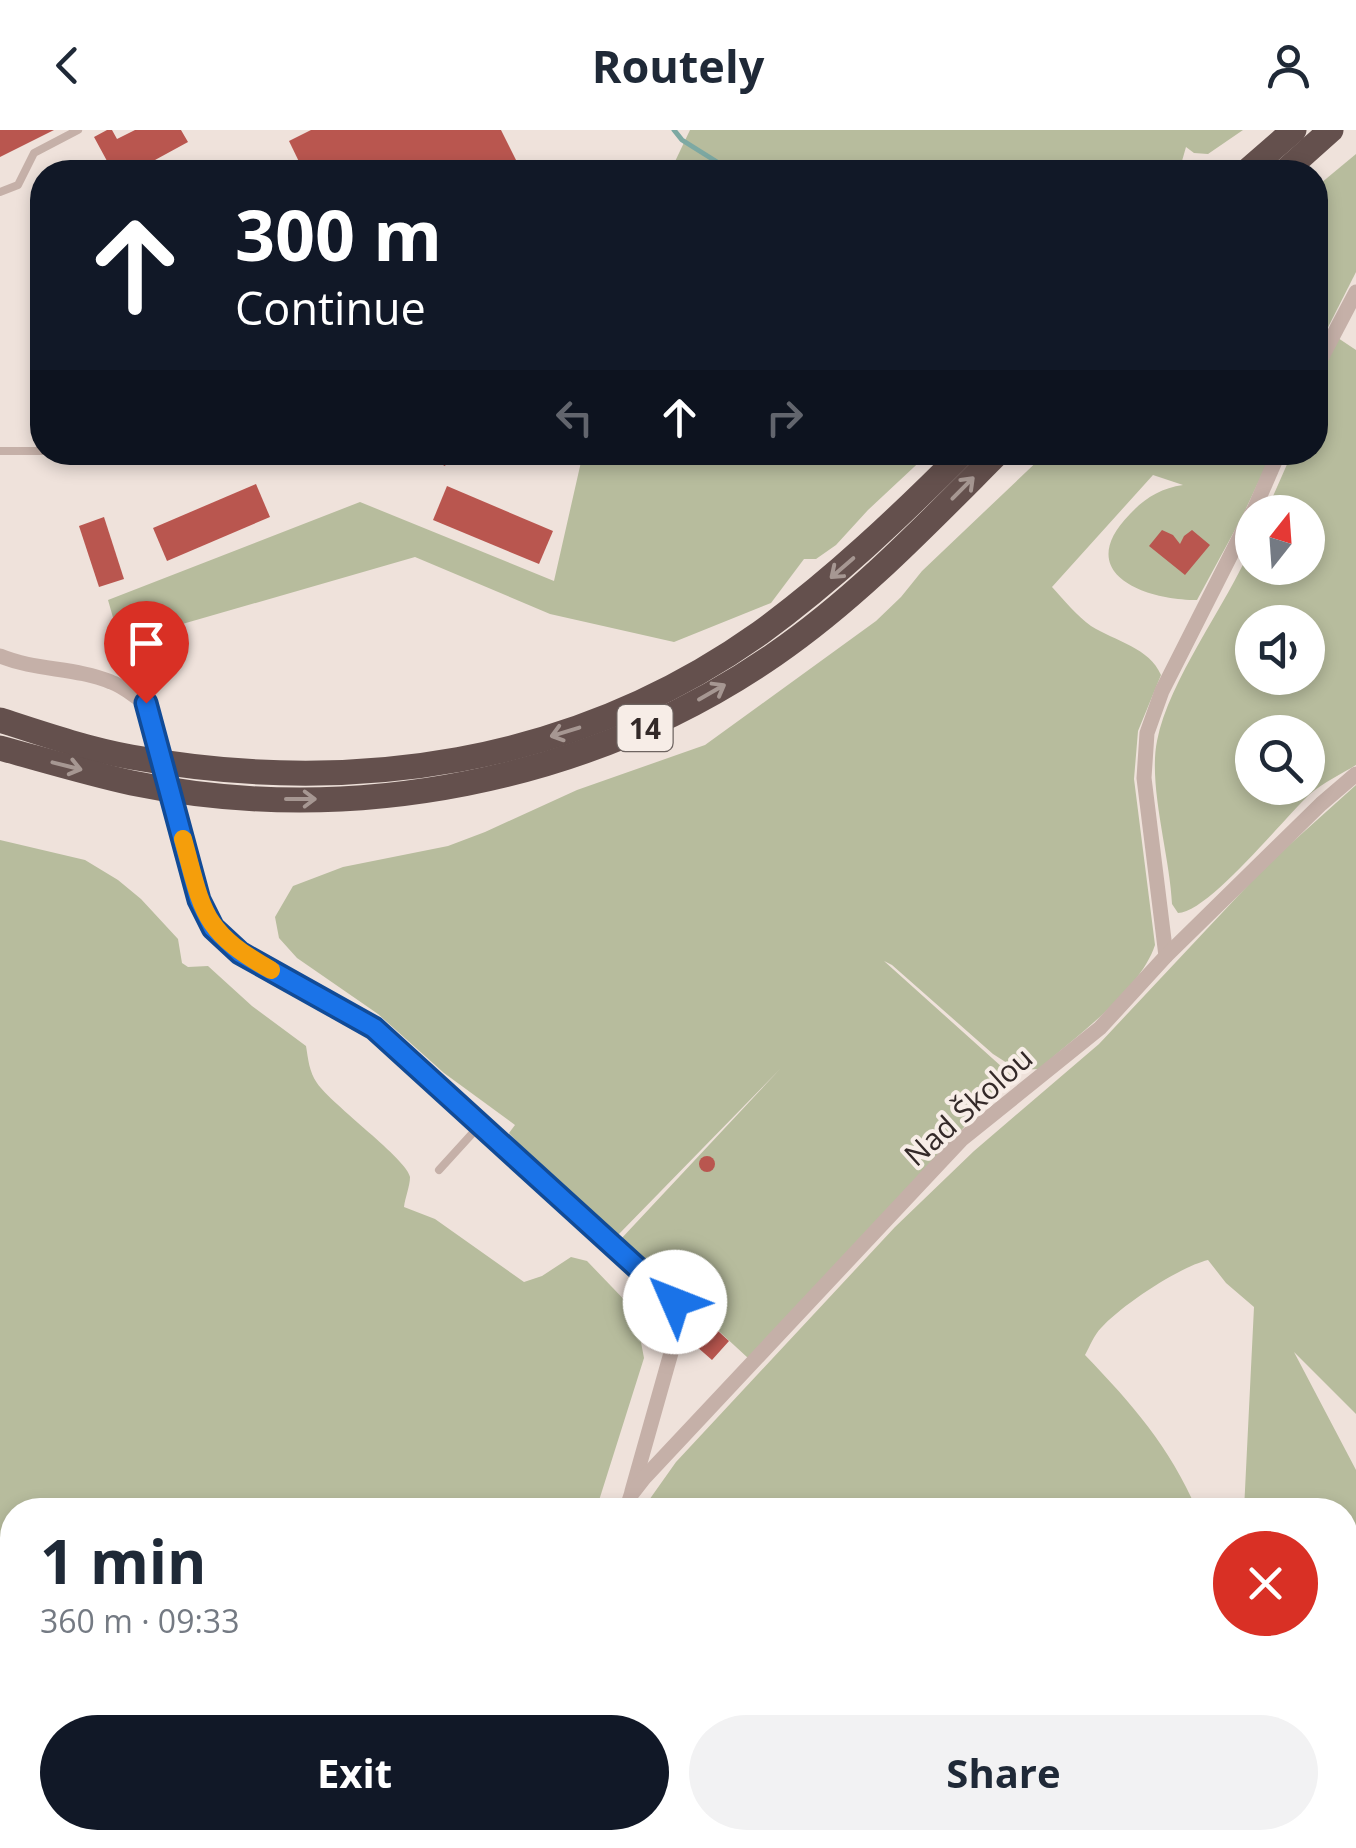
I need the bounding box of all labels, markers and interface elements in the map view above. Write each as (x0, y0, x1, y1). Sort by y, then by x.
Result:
text: Routely (592, 35, 764, 96)
icon: back (40, 38, 95, 93)
icon: person (1261, 38, 1316, 93)
text: 300 m (235, 186, 442, 282)
icon: ahead (70, 200, 200, 330)
text: Continue (235, 277, 426, 338)
icon: left (547, 390, 602, 445)
icon: ahead (652, 390, 707, 445)
icon: right (757, 390, 812, 445)
one-way arrow (951, 476, 975, 500)
north arrow (1235, 495, 1325, 585)
map controls (1235, 495, 1325, 805)
one-way arrow (830, 556, 855, 579)
pin (104, 601, 189, 704)
button: sound (1235, 605, 1325, 695)
icon: arrive (119, 616, 174, 671)
one-way arrow (697, 682, 726, 702)
road number: 14 (618, 705, 672, 751)
button: search (1235, 715, 1325, 805)
one-way arrow (549, 724, 581, 742)
one-way arrow (50, 758, 82, 777)
one-way arrow (284, 790, 317, 808)
street label: Nad Školou (895, 1037, 1041, 1175)
position arrow (623, 1250, 727, 1354)
text: 1 min (40, 1520, 207, 1602)
button: close (1213, 1531, 1318, 1636)
text: 360 m · 09:33 (40, 1599, 239, 1642)
button: Exit (40, 1715, 669, 1830)
button: Share (689, 1715, 1318, 1830)

